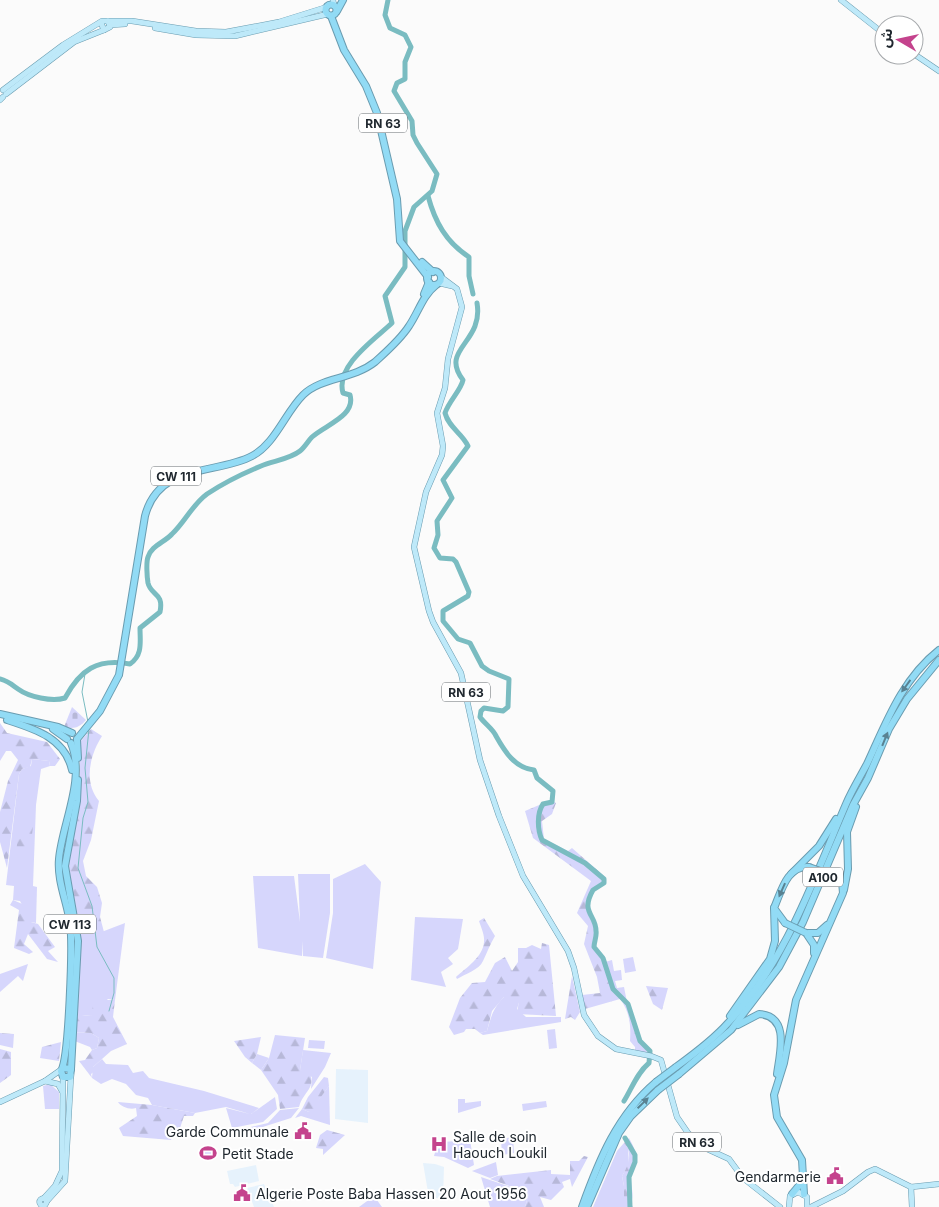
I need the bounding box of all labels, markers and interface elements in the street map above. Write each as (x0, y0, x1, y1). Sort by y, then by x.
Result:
north arrow (874, 15, 924, 65)
text: ش (876, 27, 896, 49)
road number: RN 63 (359, 114, 407, 132)
road number: CW 111 (151, 466, 201, 486)
one-way arrow (901, 679, 912, 692)
road number: RN 63 (442, 682, 490, 702)
one-way arrow (881, 731, 889, 746)
road number: A100 (803, 868, 843, 886)
one-way arrow (778, 883, 786, 897)
road number: CW 113 (44, 914, 96, 934)
one-way arrow (637, 1098, 649, 1110)
public building icon: Garde Communale (293, 1121, 313, 1141)
place label: Garde Communale (166, 1123, 289, 1140)
place label: Salle de soin Haouch Loukil (453, 1128, 547, 1161)
road number: RN 63 (673, 1132, 721, 1152)
hospital icon: Salle de soin Haouch Loukil (429, 1134, 449, 1154)
sports icon: Petit Stade (198, 1143, 218, 1163)
place label: Petit Stade (222, 1145, 294, 1162)
public building icon: Gendarmerie (825, 1166, 845, 1186)
place label: Gendarmerie (735, 1168, 821, 1185)
public building icon: Algerie Poste Baba Hassen 20 Aout 1956 (232, 1183, 252, 1203)
place label: Algerie Poste Baba Hassen 20 Aout 1956 (256, 1185, 527, 1202)

